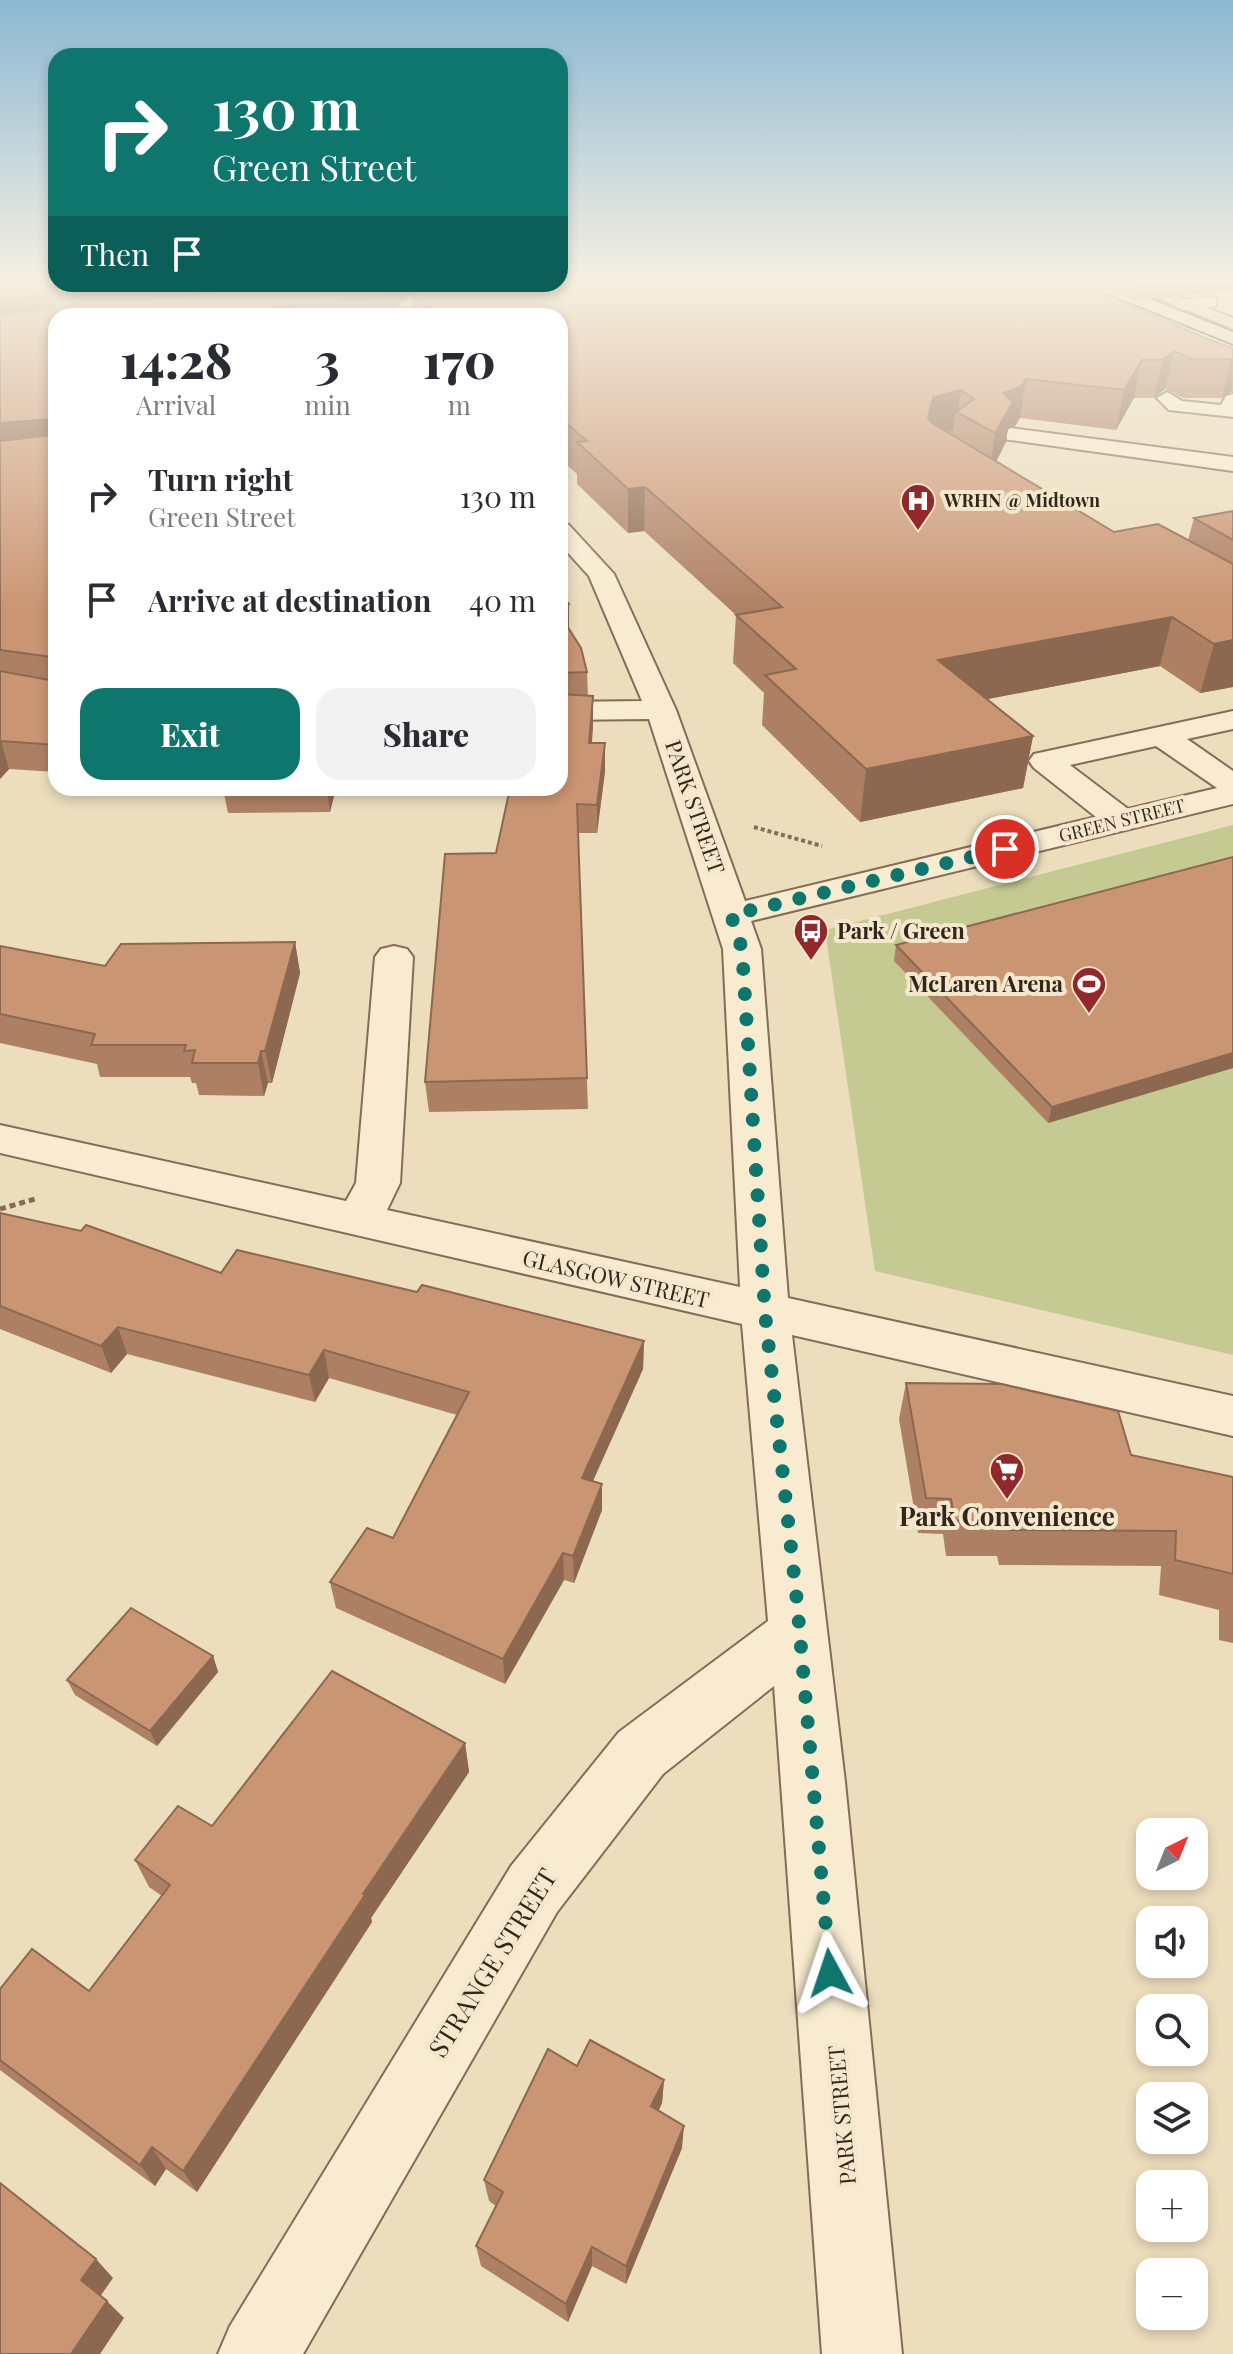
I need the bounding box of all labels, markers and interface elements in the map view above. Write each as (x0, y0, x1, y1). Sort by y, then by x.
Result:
text: 130 m (212, 70, 360, 145)
icon: right (80, 80, 184, 184)
text: Green Street (212, 142, 416, 190)
icon: arrive (165, 232, 209, 276)
text: Then (80, 234, 149, 274)
text: 14:28 (120, 327, 232, 391)
text: 3 (316, 327, 340, 391)
text: 170 (423, 327, 496, 391)
text: Arrival (136, 387, 216, 422)
text: min (304, 387, 351, 422)
text: m (448, 387, 471, 422)
text: Turn right (148, 459, 293, 499)
icon: right (80, 474, 124, 518)
text: 130 m (460, 476, 536, 516)
hospital icon: WRHN @ Midtown (899, 482, 937, 532)
place label: WRHN @ Midtown (943, 488, 1100, 512)
text: Green Street (148, 499, 295, 534)
icon: arrive (80, 578, 124, 622)
text: Arrive at destination (148, 580, 431, 620)
text: 40 m (469, 580, 536, 620)
button: Exit (80, 688, 300, 780)
button: Share (316, 688, 536, 780)
street label: PARK STREET (659, 736, 733, 878)
street label: GREEN STREET (1056, 793, 1187, 847)
pin (971, 815, 1039, 883)
icon: arrive (983, 827, 1027, 871)
bus stop icon: Park / Green (792, 912, 830, 962)
place label: Park / Green (837, 915, 965, 945)
sports icon: McLaren Arena (1070, 965, 1108, 1015)
place label: McLaren Arena (908, 968, 1064, 998)
street label: GLASGOW STREET (520, 1242, 713, 1314)
supermarket icon: Park Convenience (988, 1451, 1026, 1501)
place label: Park Convenience (899, 1498, 1115, 1533)
north arrow (1136, 1818, 1208, 1890)
map controls (1136, 1818, 1208, 2330)
street label: STRANGE STREET (420, 1861, 564, 2063)
button: sound (1136, 1906, 1208, 1978)
position arrow (788, 1931, 872, 2015)
button: search (1136, 1994, 1208, 2066)
street label: PARK STREET (820, 2044, 862, 2186)
button: layers (1136, 2082, 1208, 2154)
button: + (1136, 2170, 1208, 2242)
button: − (1136, 2258, 1208, 2330)

